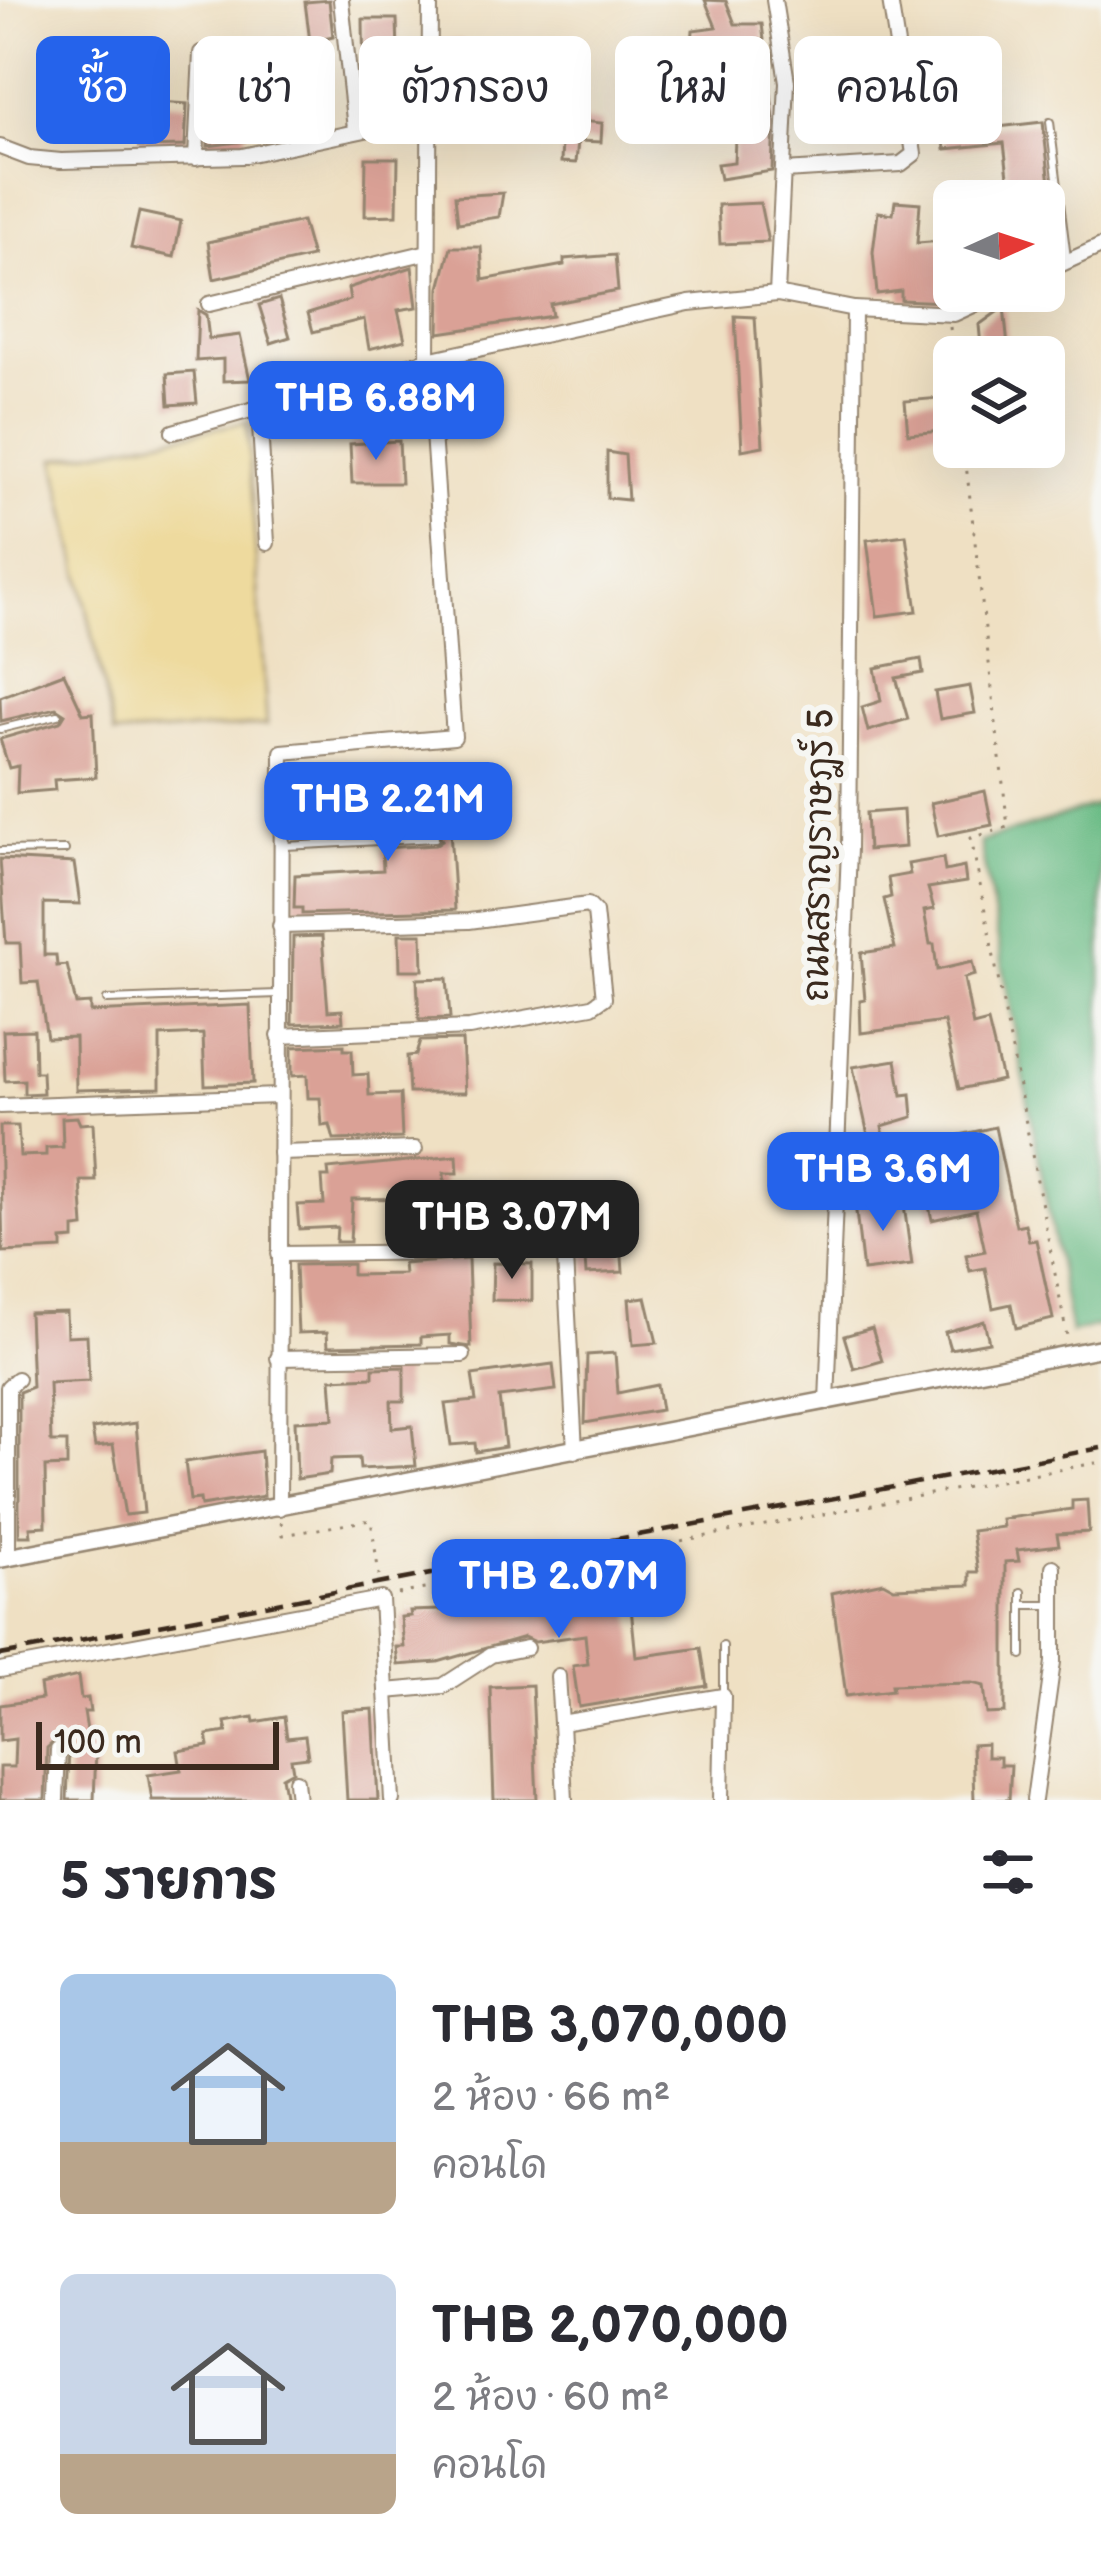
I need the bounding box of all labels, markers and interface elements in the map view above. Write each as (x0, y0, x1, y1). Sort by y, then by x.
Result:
chip: ซื้อ (36, 36, 170, 144)
chip: เช่า (194, 36, 335, 144)
chip: ตัวกรอง (359, 36, 591, 144)
chip: ใหม่ (615, 36, 770, 144)
chip: คอนโด (794, 36, 1002, 144)
north arrow (933, 180, 1065, 312)
map controls (933, 180, 1065, 468)
button: layers (933, 336, 1065, 468)
pin: THB 6.88M (239, 361, 513, 463)
text: THB 6.88M (275, 376, 477, 423)
street label: ถนนสราญราษฎร์ 5 (792, 708, 845, 1002)
pin: THB 2.21M (251, 762, 525, 864)
text: THB 2.21M (291, 777, 485, 824)
pin: THB 3.6M (759, 1132, 1007, 1234)
text: THB 3.6M (794, 1147, 972, 1194)
pin: THB 3.07M (375, 1180, 649, 1282)
text: THB 3.07M (412, 1195, 612, 1242)
pin: THB 2.07M (422, 1539, 696, 1641)
text: THB 2.07M (459, 1554, 659, 1601)
scale bar (36, 1716, 279, 1769)
text: 100 m (54, 1723, 142, 1763)
icon: filters (975, 1839, 1041, 1905)
text: 5 รายการ (60, 1852, 277, 1913)
text: THB 3,070,000 (432, 1996, 788, 2057)
icon: home (156, 2022, 300, 2166)
text: 2 ห้อง · 66 m² (432, 2075, 670, 2122)
text: คอนโด (432, 2143, 547, 2190)
text: THB 2,070,000 (432, 2296, 789, 2357)
icon: home (156, 2322, 300, 2466)
text: 2 ห้อง · 60 m² (432, 2375, 669, 2422)
text: คอนโด (432, 2443, 547, 2490)

